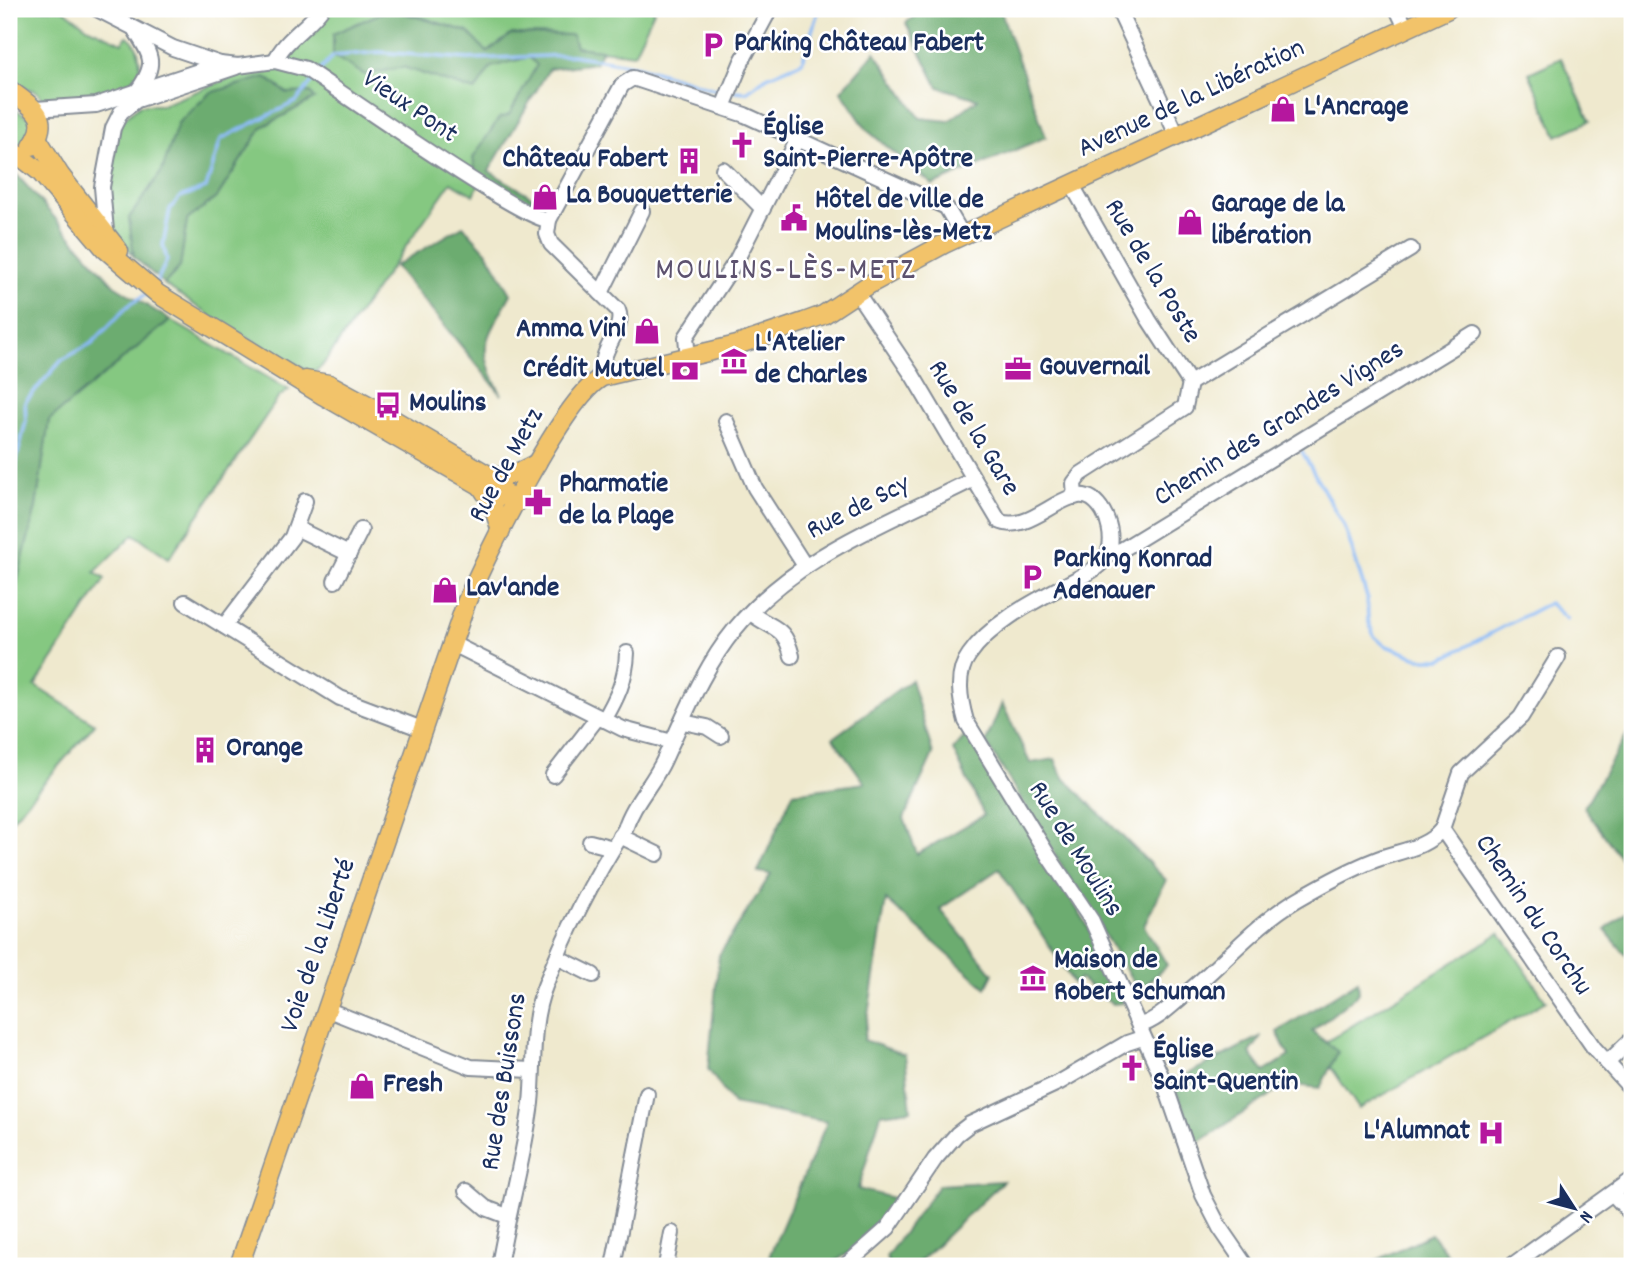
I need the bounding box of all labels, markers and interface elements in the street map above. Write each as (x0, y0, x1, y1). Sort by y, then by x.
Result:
place label: Parking Château Fabert (734, 25, 985, 65)
parking icon: Parking Château Fabert (698, 30, 728, 60)
street label: Avenue de la Libération (1072, 30, 1312, 170)
street label: Vieux Pont (353, 61, 465, 155)
place label: L'Ancrage (1304, 89, 1409, 129)
shop icon: L'Ancrage (1268, 94, 1298, 124)
place label: Église Saint-Pierre-Apôtre (763, 109, 973, 181)
church icon: Église Saint-Pierre-Apôtre (727, 130, 757, 160)
place label: Château Fabert (502, 141, 669, 181)
building icon: Château Fabert (674, 146, 704, 176)
place label: La Bouquetterie (566, 177, 732, 217)
shop icon: La Bouquetterie (530, 182, 560, 212)
place label: Hôtel de ville de Moulins-lès-Metz (815, 182, 992, 254)
place label: Garage de la libération (1211, 186, 1345, 258)
street label: Rue de la Poste (1092, 192, 1210, 352)
public building icon: Hôtel de ville de Moulins-lès-Metz (779, 203, 809, 233)
shop icon: Garage de la libération (1175, 207, 1205, 237)
district label: MOULINS-LÈS-METZ (655, 249, 917, 295)
place label: Amma Vini (516, 311, 626, 351)
shop icon: Amma Vini (632, 316, 662, 346)
place label: L'Atelier de Charles (755, 325, 868, 397)
street label: Chemin des Grandes Vignes (1147, 332, 1413, 518)
museum icon: L'Atelier de Charles (719, 346, 749, 376)
place label: Gouvernail (1039, 349, 1150, 389)
place label: Crédit Mutuel (523, 351, 664, 391)
street label: Rue de la Gare (916, 353, 1028, 505)
office icon: Gouvernail (1003, 354, 1033, 384)
bank icon: Crédit Mutuel (670, 356, 700, 386)
place label: Moulins (409, 385, 487, 425)
bus stop icon: Moulins (373, 390, 403, 420)
street label: Rue de Metz (460, 401, 556, 531)
place label: Pharmatie de la Plage (559, 466, 674, 538)
street label: Rue de Scy (800, 466, 918, 552)
pharmacy icon: Pharmatie de la Plage (523, 487, 553, 517)
place label: Parking Konrad Adenauer (1053, 541, 1212, 613)
parking icon: Parking Konrad Adenauer (1017, 562, 1047, 592)
place label: Lav'ande (466, 570, 559, 610)
shop icon: Lav'ande (430, 575, 460, 605)
place label: Orange (226, 730, 303, 770)
building icon: Orange (190, 735, 220, 765)
street label: Rue de Moulins (1016, 774, 1132, 926)
street label: Chemin du Corchu (1463, 827, 1601, 1005)
street label: Voie de la Liberté (272, 854, 368, 1038)
place label: Maison de Robert Schuman (1054, 942, 1226, 1014)
museum icon: Maison de Robert Schuman (1018, 963, 1048, 993)
street label: Rue des Buissons (472, 990, 540, 1174)
place label: Église Saint-Quentin (1153, 1032, 1299, 1104)
church icon: Église Saint-Quentin (1117, 1053, 1147, 1083)
place label: Fresh (383, 1066, 443, 1106)
shop icon: Fresh (347, 1071, 377, 1101)
place label: L'Alumnat (1363, 1113, 1471, 1153)
hospital icon: L'Alumnat (1476, 1118, 1506, 1148)
north arrow (1540, 1174, 1610, 1244)
text: N (1571, 1204, 1599, 1228)

